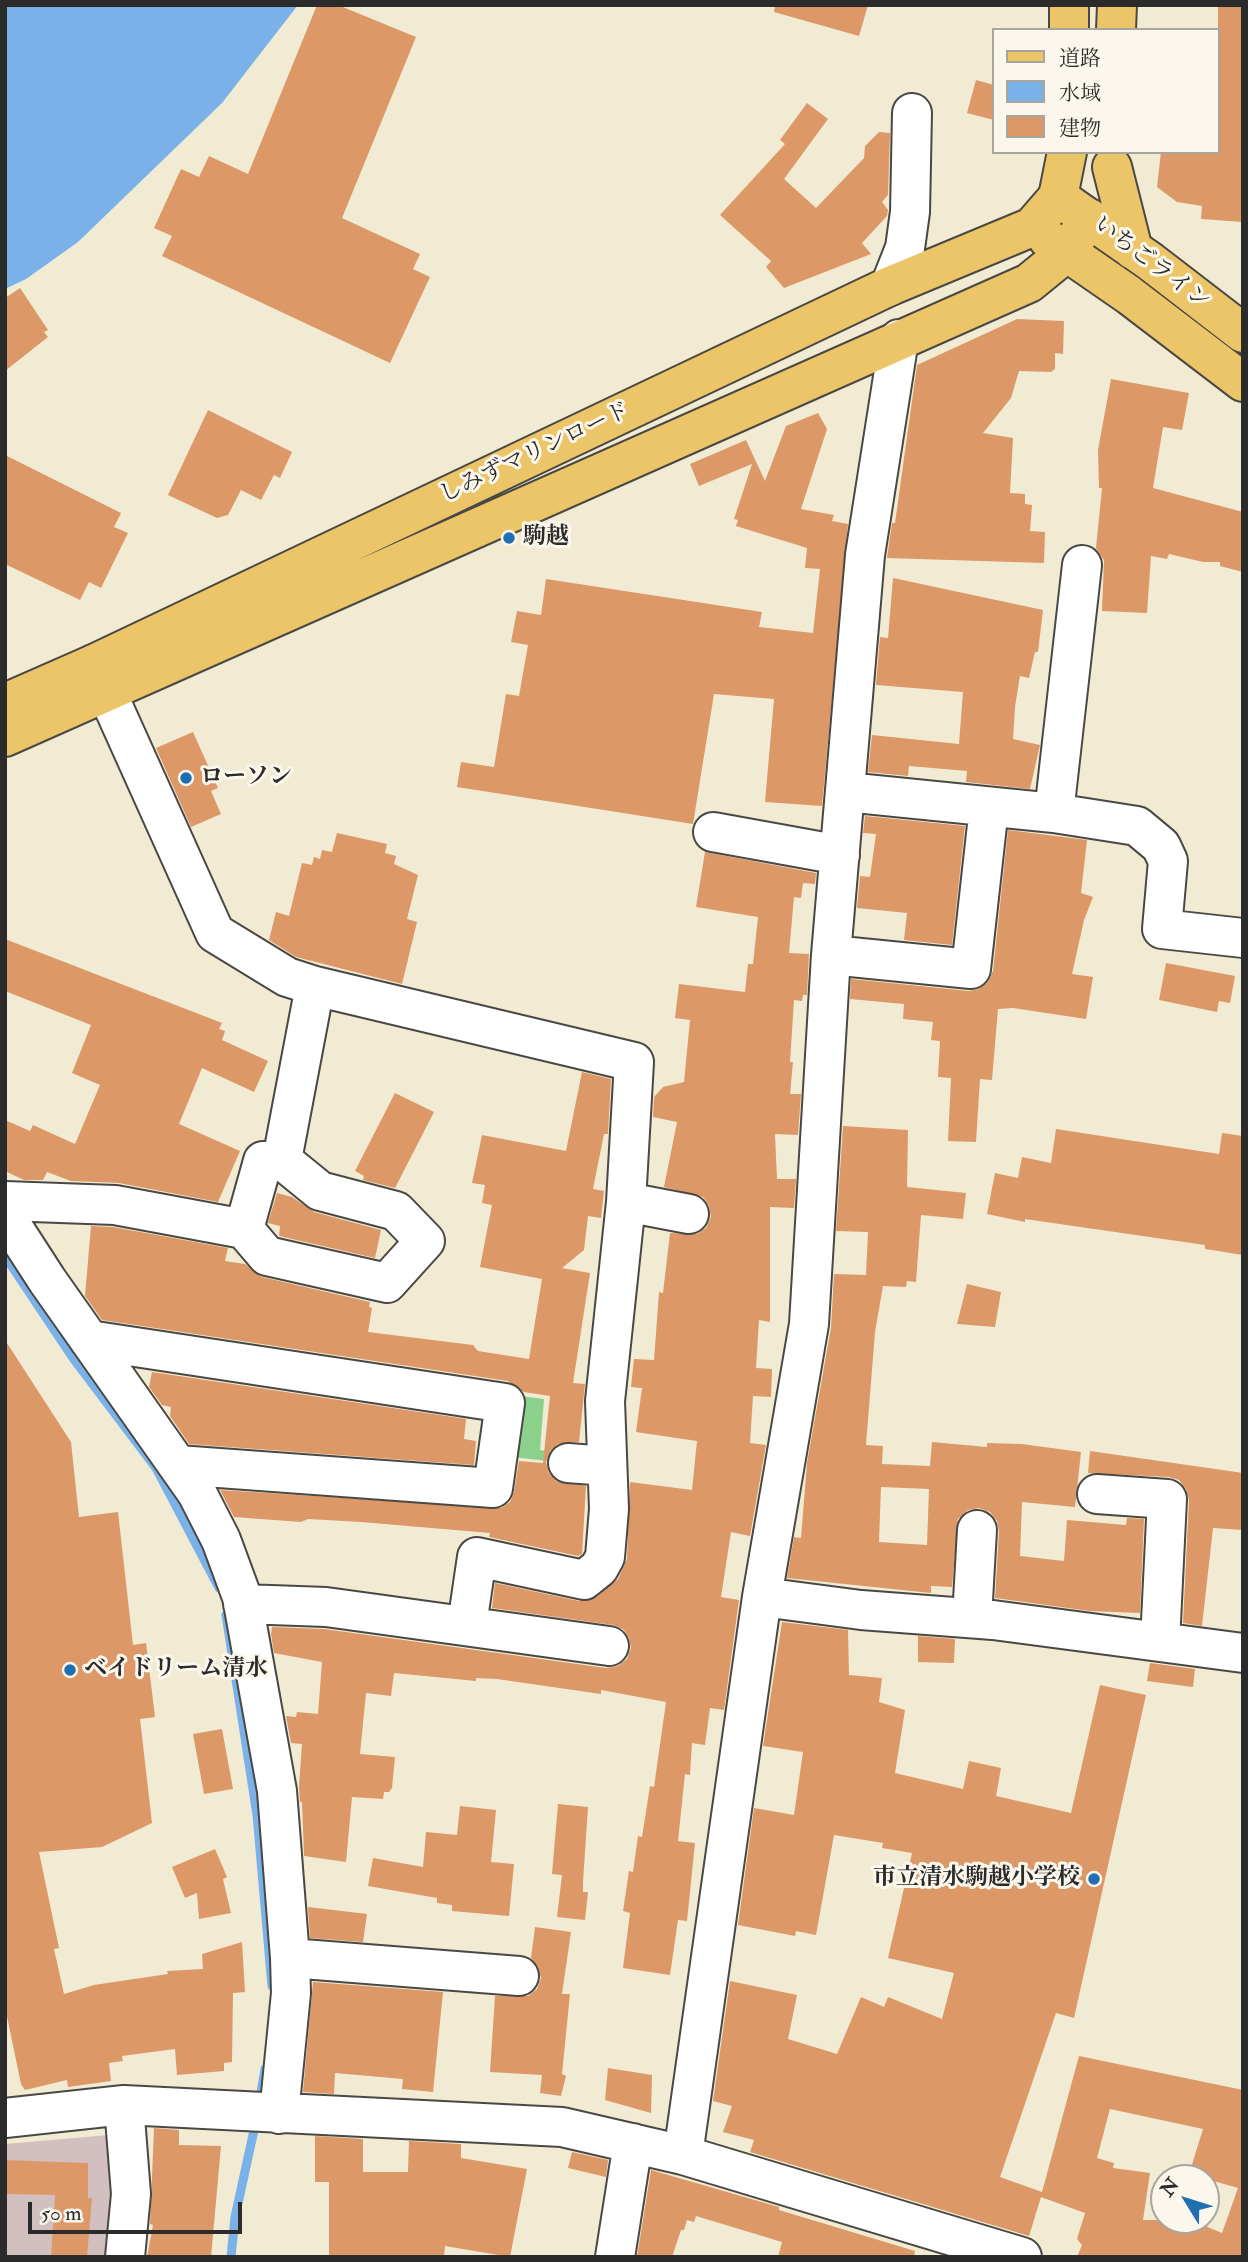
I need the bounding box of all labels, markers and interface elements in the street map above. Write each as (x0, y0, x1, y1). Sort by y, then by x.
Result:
legend (992, 28, 1220, 154)
text: 道路 (1059, 45, 1101, 72)
text: 水域 (1059, 80, 1101, 107)
text: 建物 (1059, 115, 1101, 142)
street label: いちごライン (1088, 211, 1214, 317)
street label: しみずマリンロード (435, 398, 635, 510)
place label: 駒越 (523, 524, 569, 552)
marker: 駒越 (501, 530, 517, 546)
place label: ローソン (200, 764, 292, 792)
marker: ローソン (178, 770, 194, 786)
place label: ベイドリーム清水 (84, 1656, 268, 1684)
marker: ベイドリーム清水 (62, 1662, 78, 1678)
place label: 市立清水駒越小学校 (873, 1865, 1080, 1893)
marker: 市立清水駒越小学校 (1086, 1871, 1102, 1887)
north arrow (1150, 2164, 1220, 2234)
text: N (1155, 2173, 1185, 2201)
scale bar (32, 2188, 245, 2232)
text: 50 m (41, 2200, 82, 2227)

